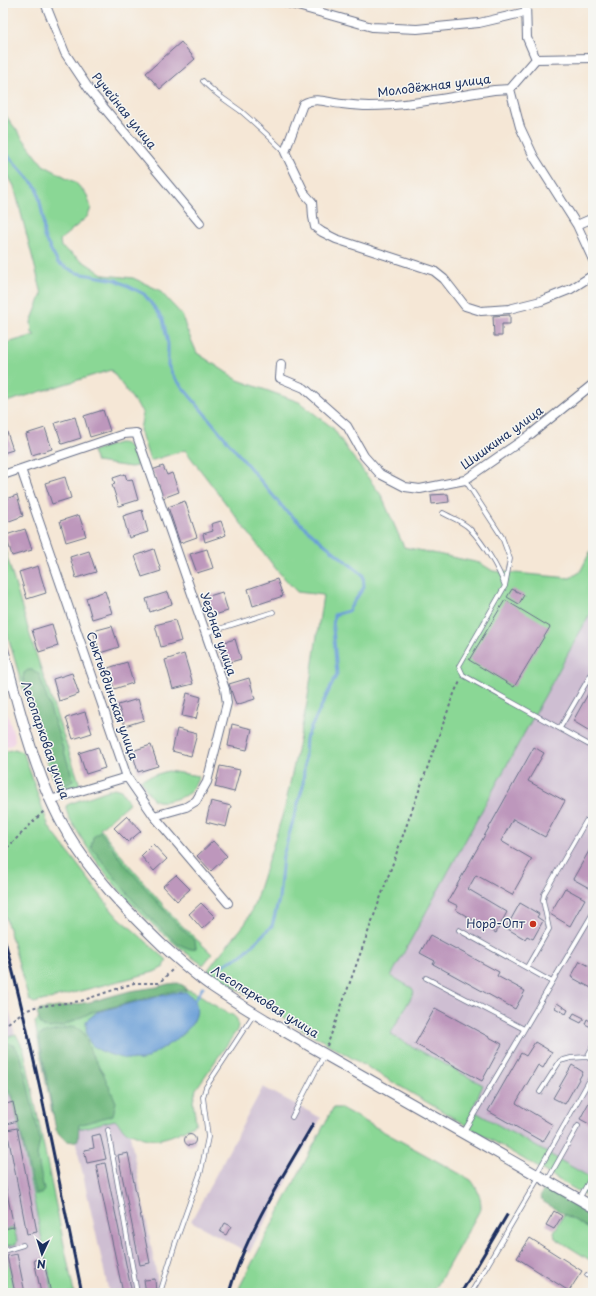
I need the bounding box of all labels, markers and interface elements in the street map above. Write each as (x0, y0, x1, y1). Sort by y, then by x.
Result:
street label: Ручейная улица (88, 68, 162, 153)
street label: Молодёжная улица (376, 69, 492, 101)
street label: Шишкина улица (456, 401, 547, 473)
street label: Уездная улица (196, 589, 242, 678)
street label: Сыктывдинская улица (83, 629, 144, 763)
street label: Лесопарковая улица (17, 678, 75, 802)
place label: Норд-Опт (466, 914, 526, 932)
marker: Норд-Опт (528, 919, 538, 929)
street label: Лесопарковая улица (208, 961, 323, 1042)
north arrow (22, 1234, 62, 1274)
text: N (36, 1256, 46, 1273)

